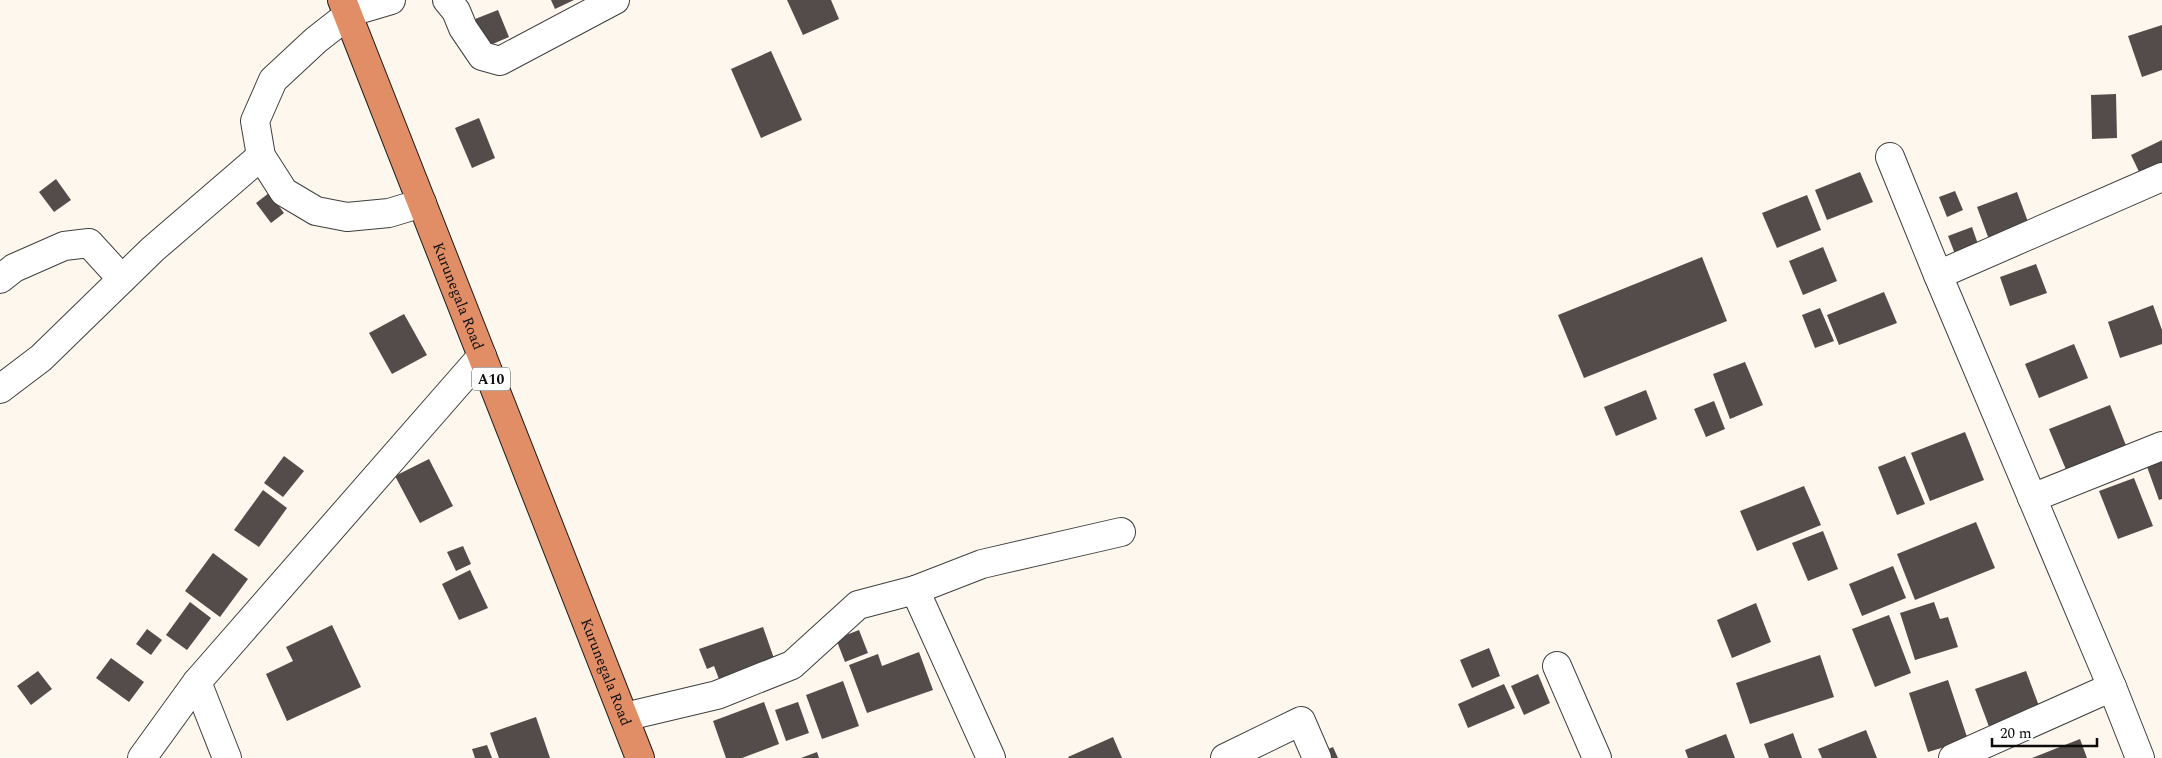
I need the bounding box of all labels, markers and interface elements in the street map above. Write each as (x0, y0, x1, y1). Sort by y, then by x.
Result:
street label: Kurunegala Road (426, 239, 489, 353)
road number: A10 (472, 368, 510, 390)
street label: Kurunegala Road (574, 615, 637, 729)
scale bar (1992, 716, 2097, 748)
text: 20 m (2000, 722, 2032, 745)

